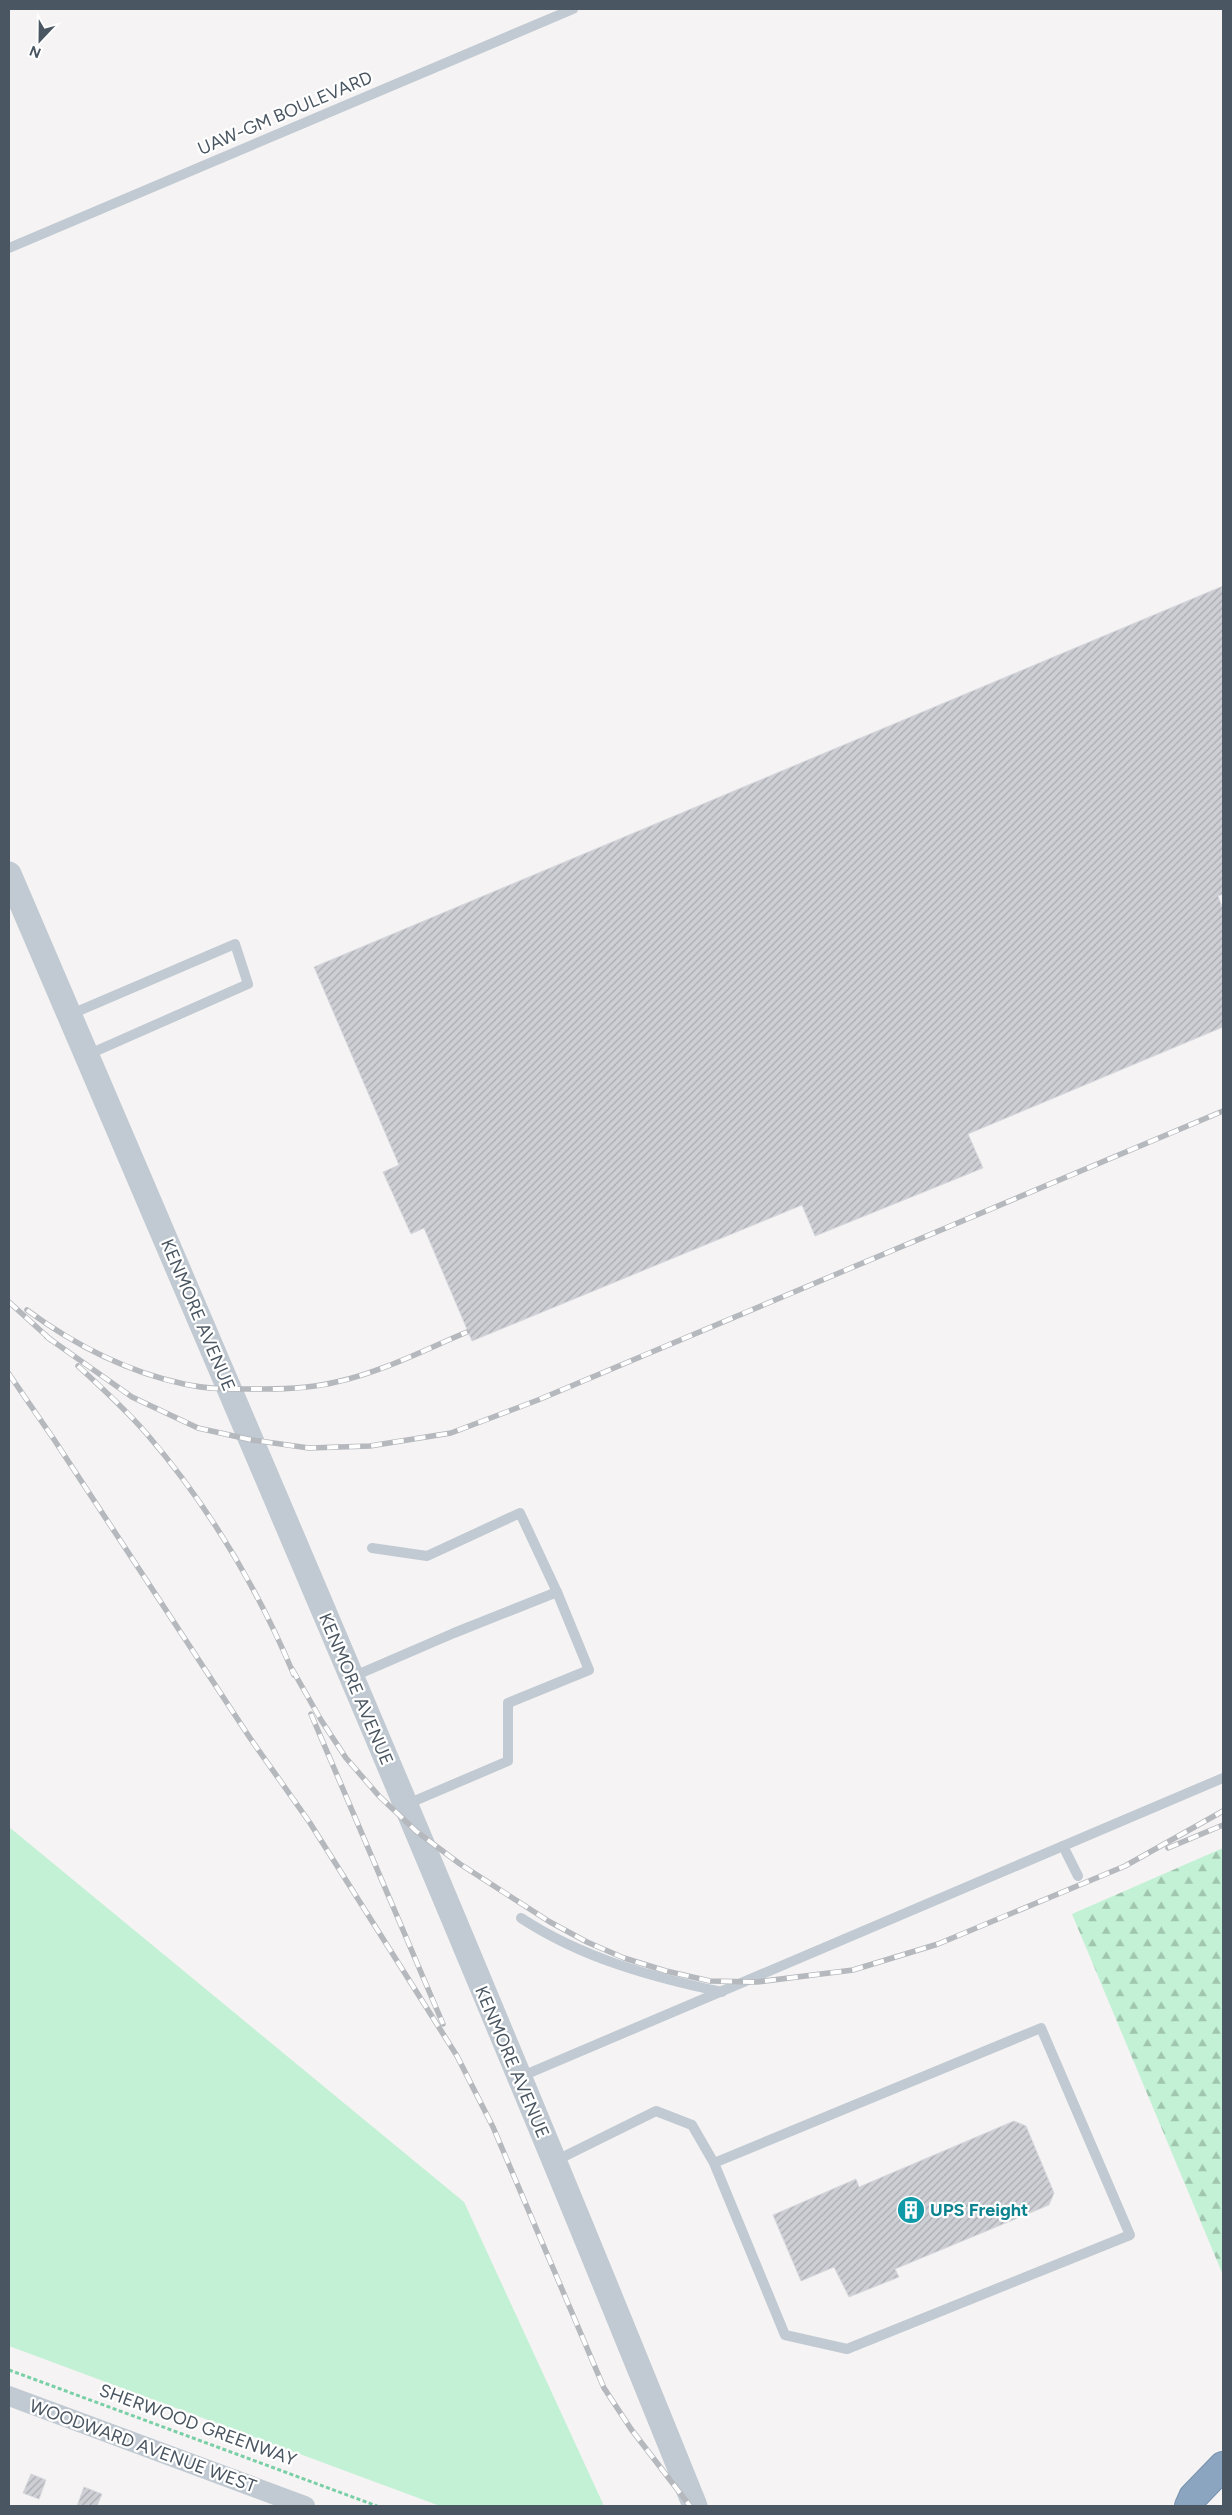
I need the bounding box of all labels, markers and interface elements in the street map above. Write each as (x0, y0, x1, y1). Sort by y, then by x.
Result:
north arrow (15, 15, 65, 65)
text: N (27, 42, 44, 61)
street label: UAW-GM BOULEVARD (194, 66, 376, 160)
street label: KENMORE AVENUE (156, 1236, 240, 1394)
street label: KENMORE AVENUE (314, 1610, 398, 1768)
street label: KENMORE AVENUE (470, 1983, 554, 2141)
building icon: UPS Freight (896, 2195, 926, 2225)
place label: UPS Freight (930, 2199, 1028, 2221)
street label: SHERWOOD GREENWAY (96, 2379, 300, 2471)
street label: WOODWARD AVENUE WEST (27, 2395, 259, 2497)

